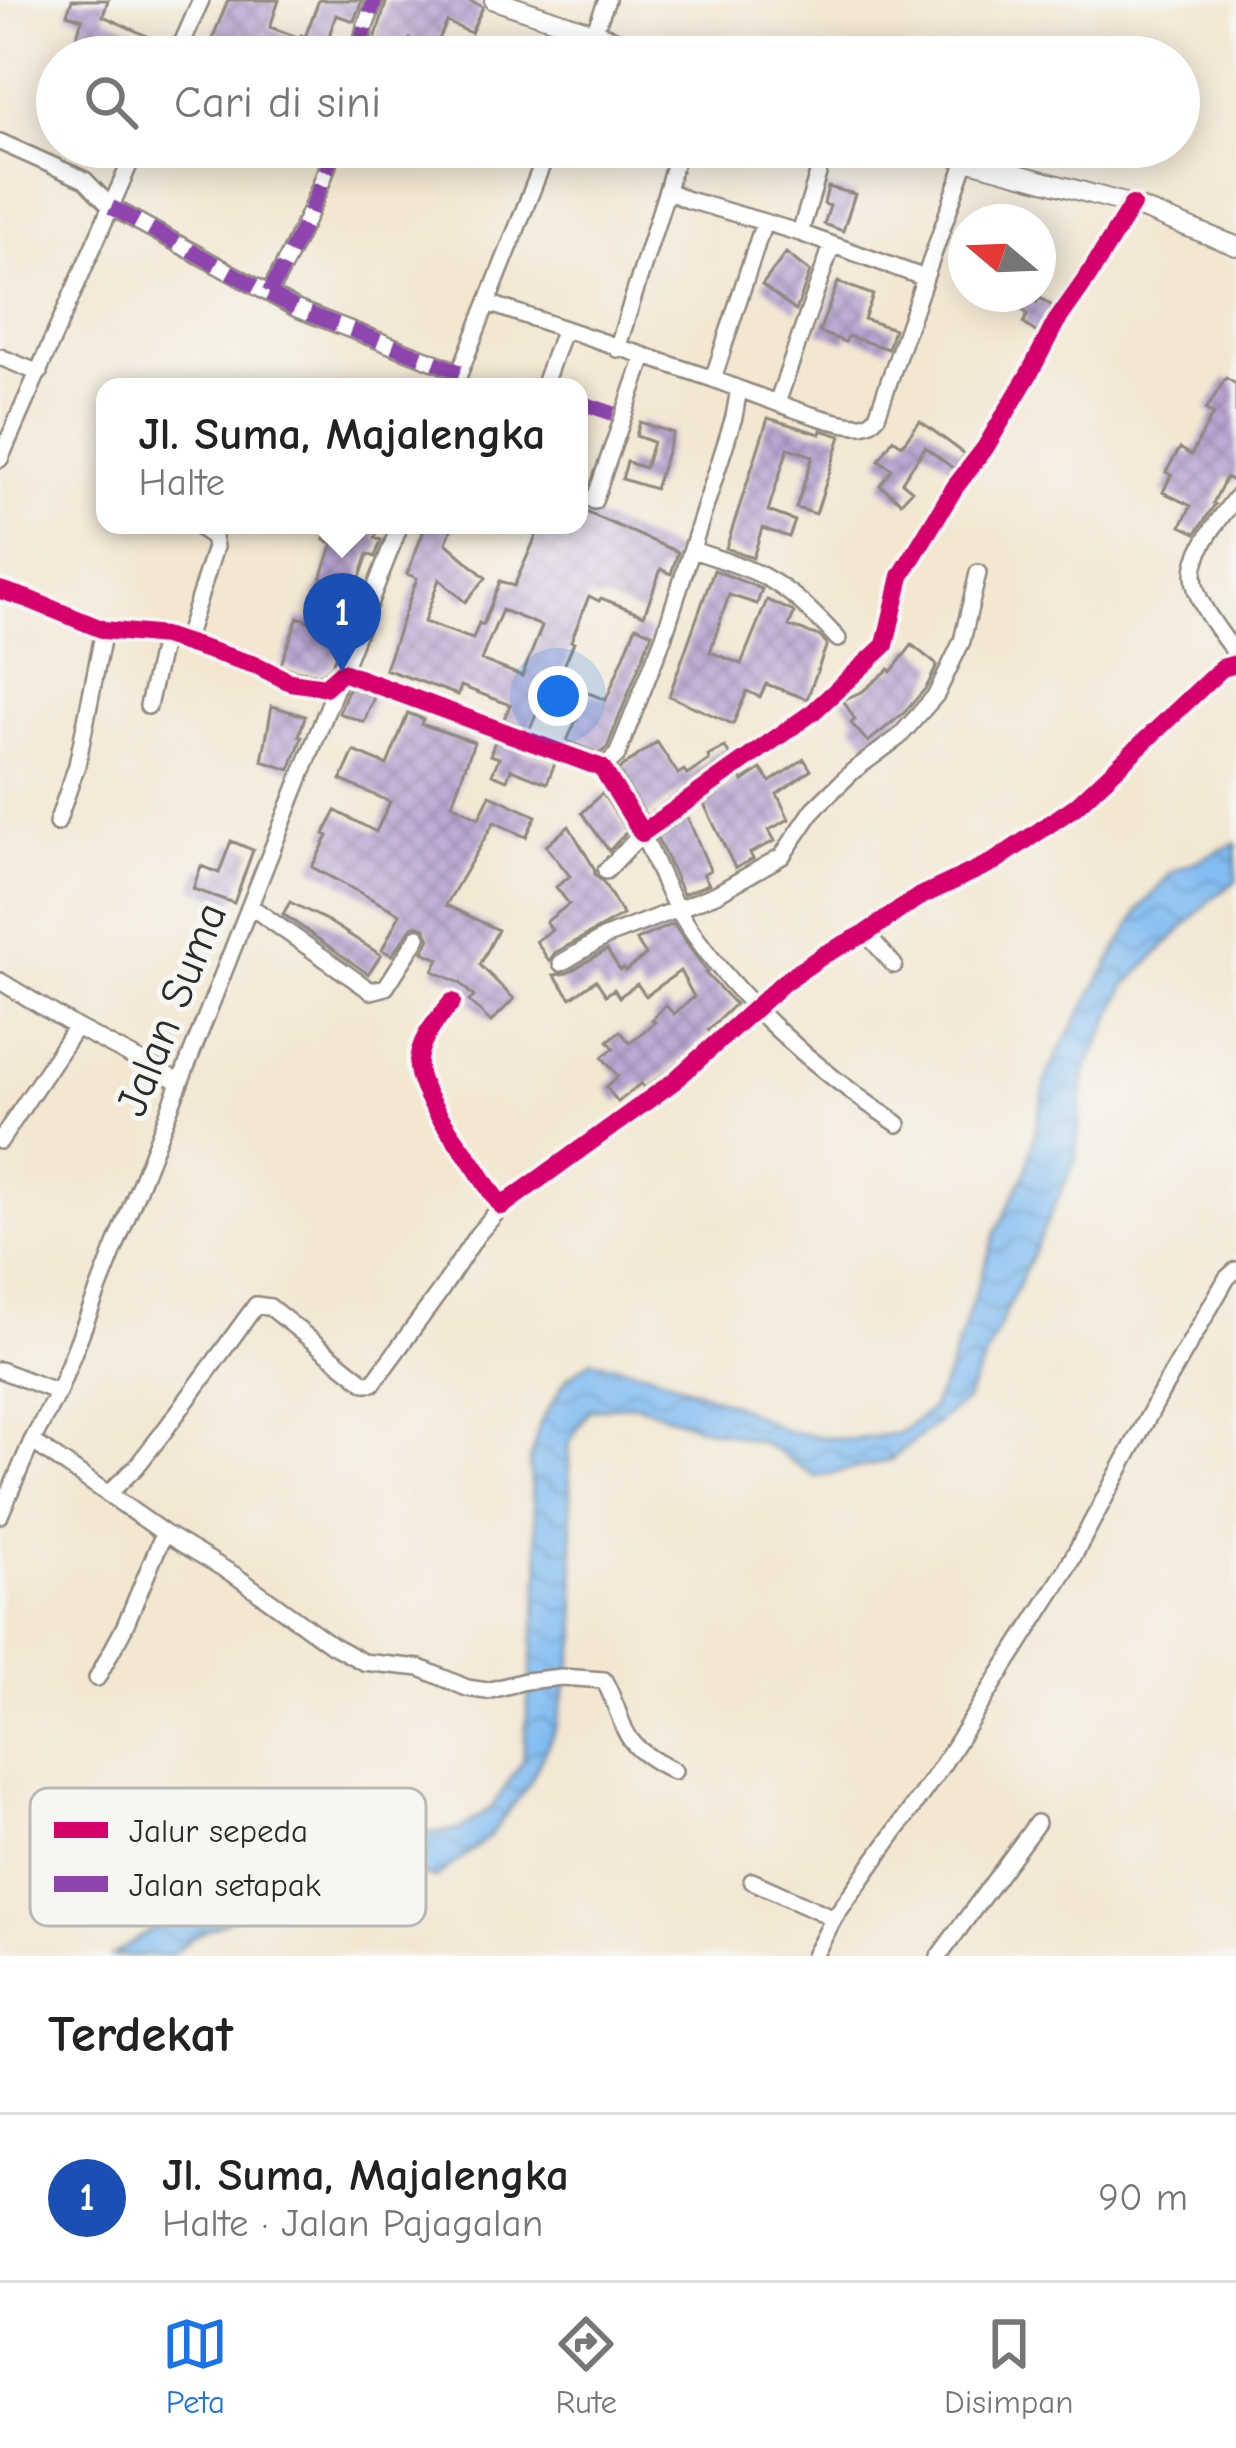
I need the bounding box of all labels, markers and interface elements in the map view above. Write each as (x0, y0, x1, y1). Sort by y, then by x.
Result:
search box (36, 36, 1200, 168)
icon: search (78, 69, 144, 135)
text: Cari di sini (174, 76, 381, 128)
north arrow (948, 204, 1056, 312)
popup (96, 378, 588, 534)
text: Jl. Suma, Majalengka (139, 408, 545, 460)
text: Halte (139, 460, 225, 505)
pin: 1 (303, 573, 381, 672)
your location (528, 666, 588, 726)
street label: Jalan Suma (105, 895, 237, 1123)
legend (30, 1788, 426, 1926)
text: Jalur sepeda (129, 1812, 308, 1850)
text: Jalan setapak (129, 1866, 321, 1904)
text: Terdekat (48, 2005, 233, 2064)
text: Jl. Suma, Majalengka (162, 2149, 569, 2201)
text: 1 (79, 2175, 95, 2220)
text: 90 m (1098, 2175, 1188, 2220)
text: Halte · Jalan Pajagalan (162, 2201, 543, 2246)
tab: Peta (162, 2311, 228, 2421)
tab: Rute (553, 2311, 619, 2421)
tab: Disimpan (944, 2311, 1074, 2421)

